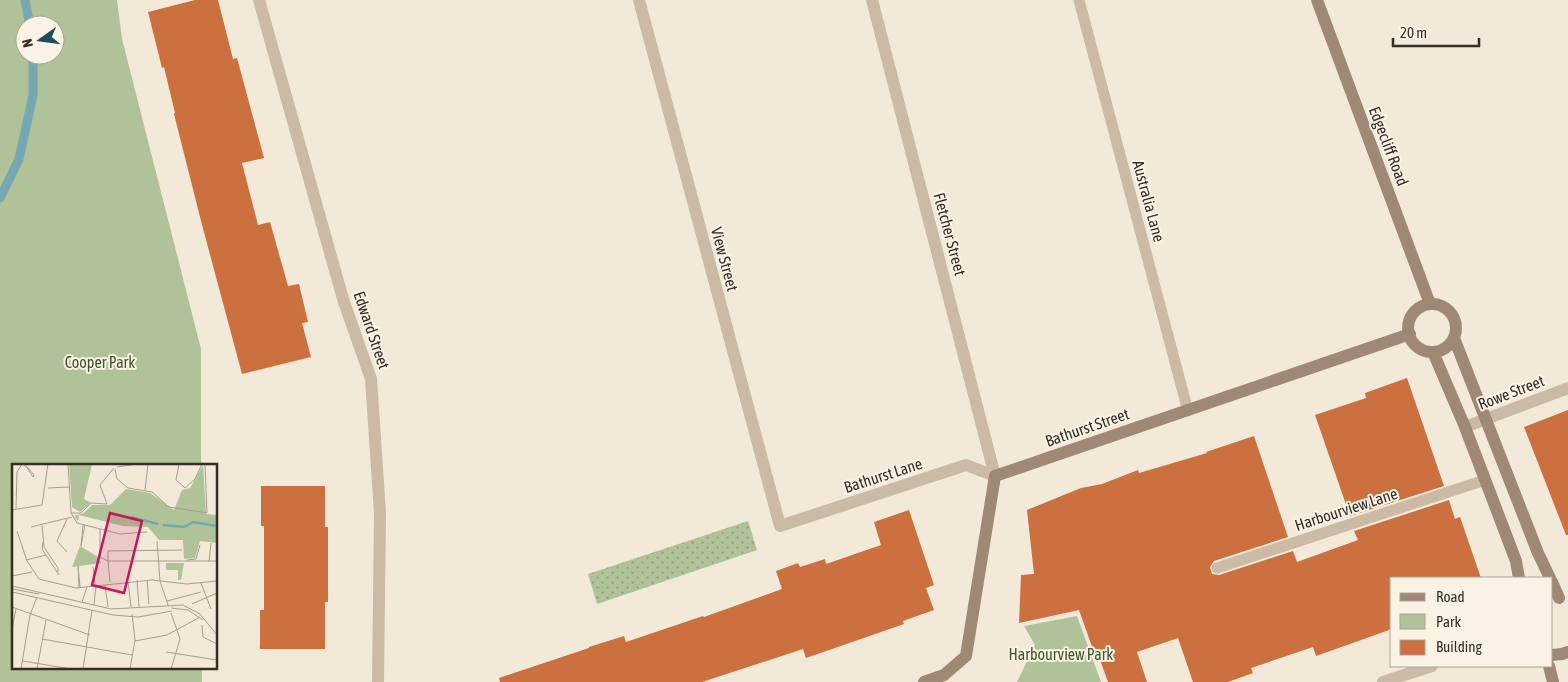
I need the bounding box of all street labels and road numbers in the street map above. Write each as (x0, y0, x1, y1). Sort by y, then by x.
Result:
street label: Edgecliff Road (1365, 104, 1412, 189)
street label: Australia Lane (1129, 158, 1169, 244)
street label: Fletcher Street (930, 191, 970, 278)
street label: View Street (708, 225, 742, 293)
street label: Edward Street (350, 289, 394, 372)
street label: Rowe Street (1475, 371, 1547, 413)
street label: Bathurst Street (1043, 404, 1132, 450)
street label: Bathurst Lane (842, 454, 924, 496)
street label: Harbourview Lane (1292, 484, 1400, 534)

